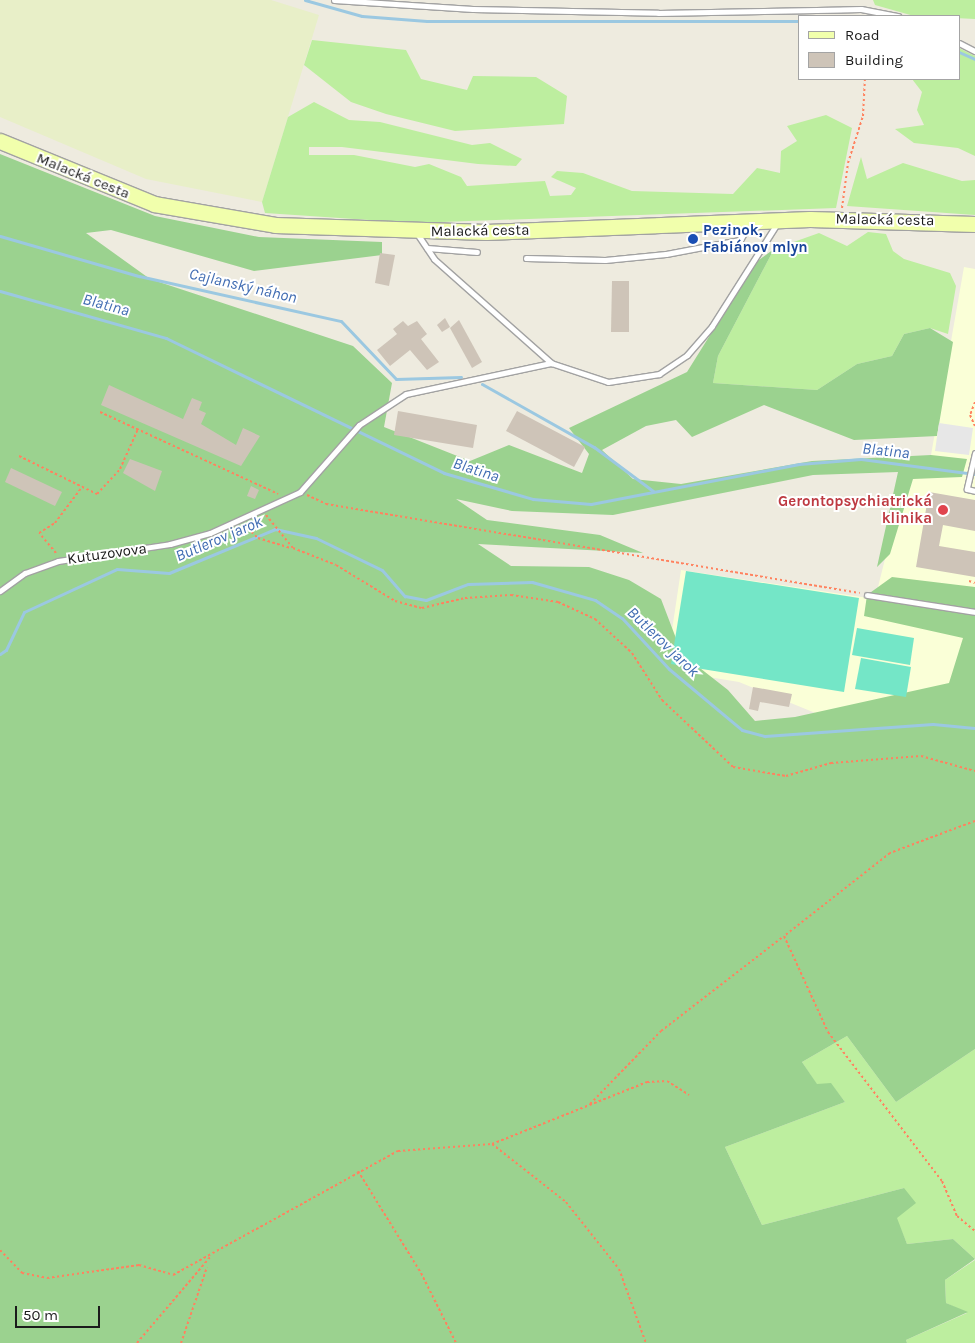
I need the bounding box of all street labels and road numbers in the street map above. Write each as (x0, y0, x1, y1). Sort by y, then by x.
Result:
street label: Malacká cesta (34, 149, 132, 203)
street label: Malacká cesta (836, 210, 934, 230)
street label: Malacká cesta (431, 221, 529, 241)
street label: Kutuzovova (66, 540, 148, 568)

